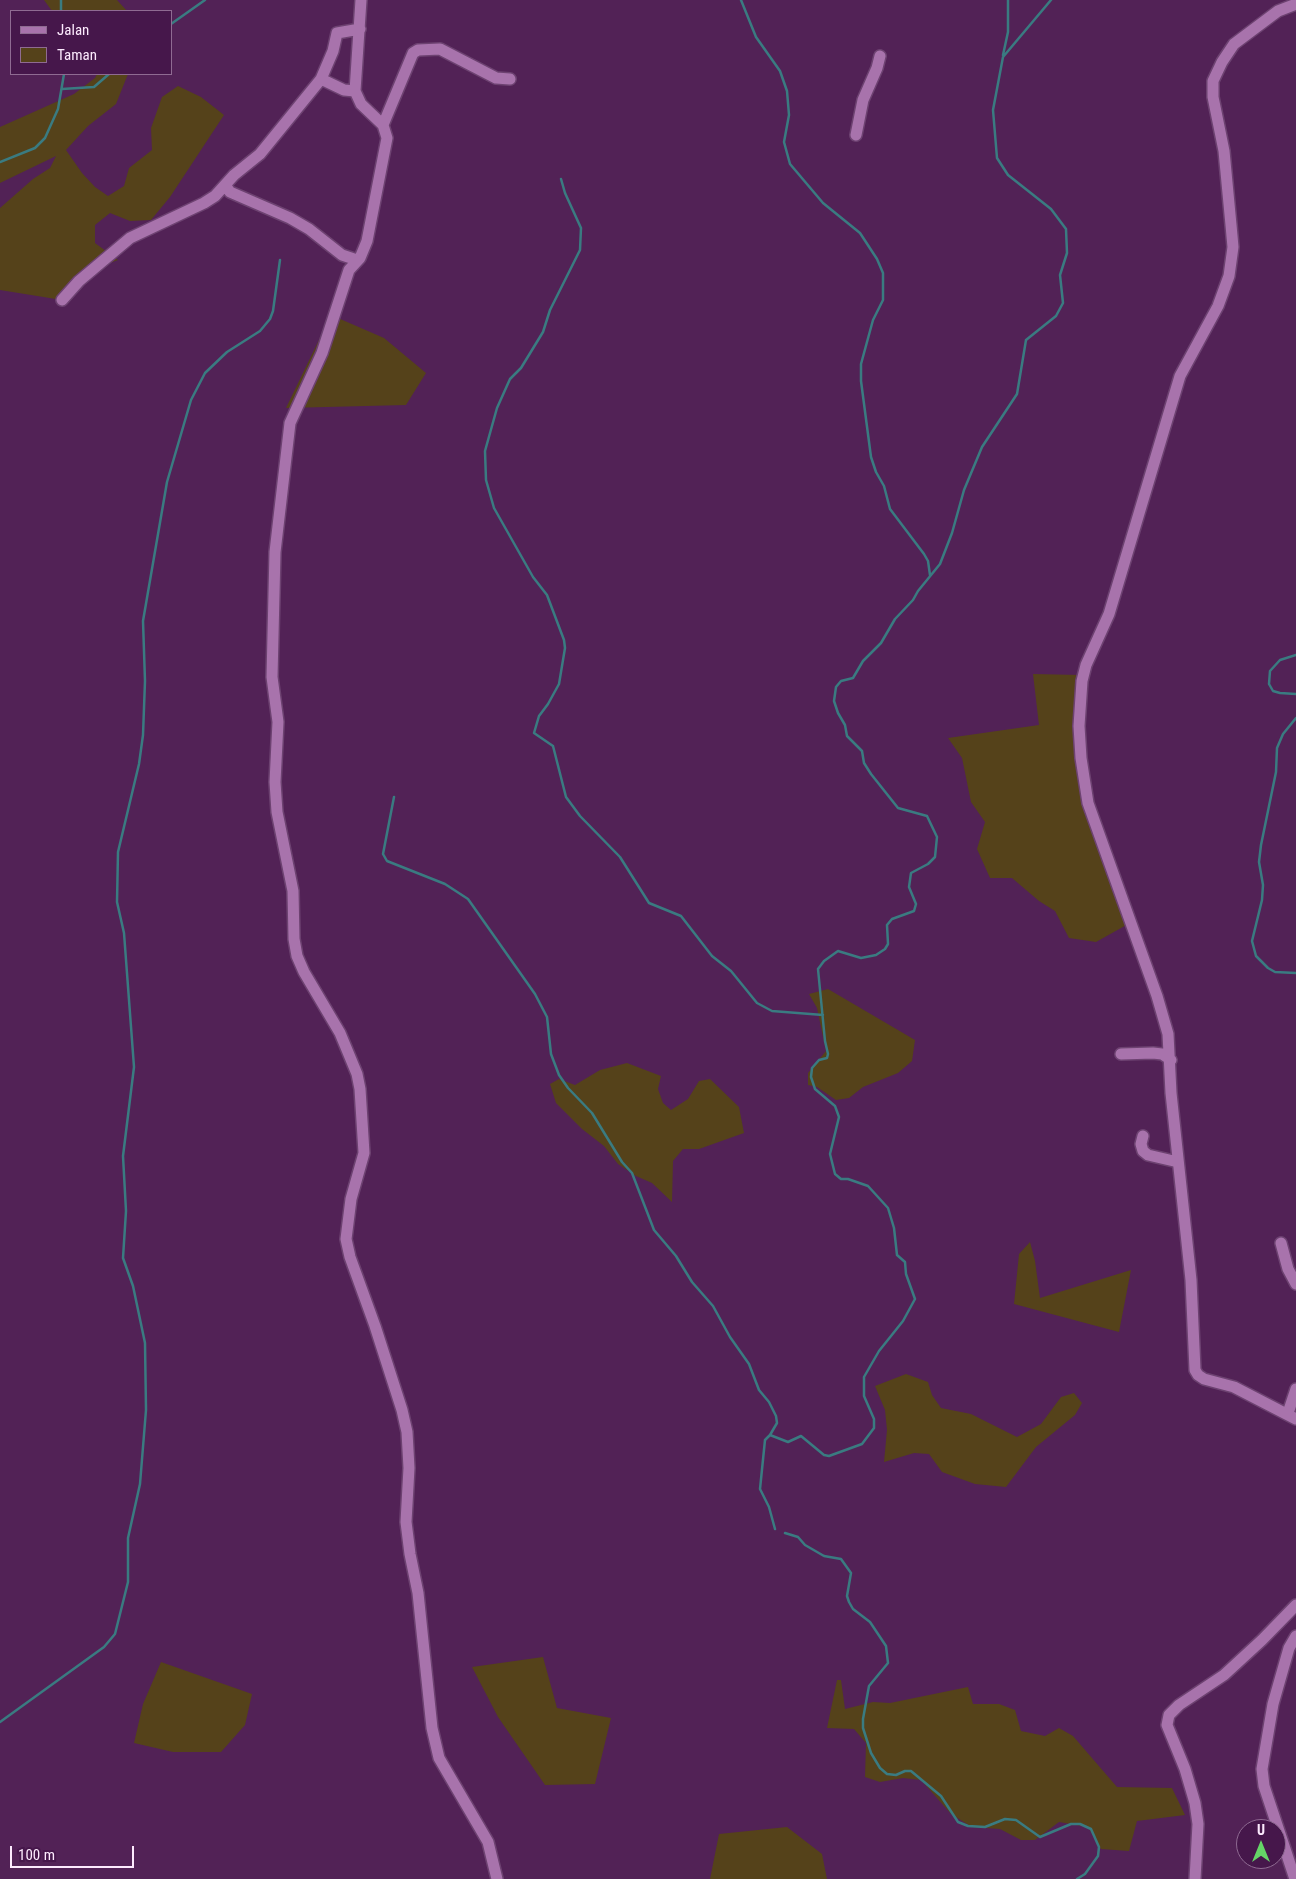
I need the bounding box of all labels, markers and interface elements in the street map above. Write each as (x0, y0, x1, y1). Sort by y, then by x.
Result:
legend (10, 10, 172, 75)
text: Jalan (57, 21, 89, 39)
text: Taman (57, 46, 97, 64)
north arrow (1236, 1819, 1286, 1869)
text: U (1257, 1822, 1265, 1838)
scale bar (12, 1836, 136, 1868)
text: 100 m (18, 1846, 55, 1864)

